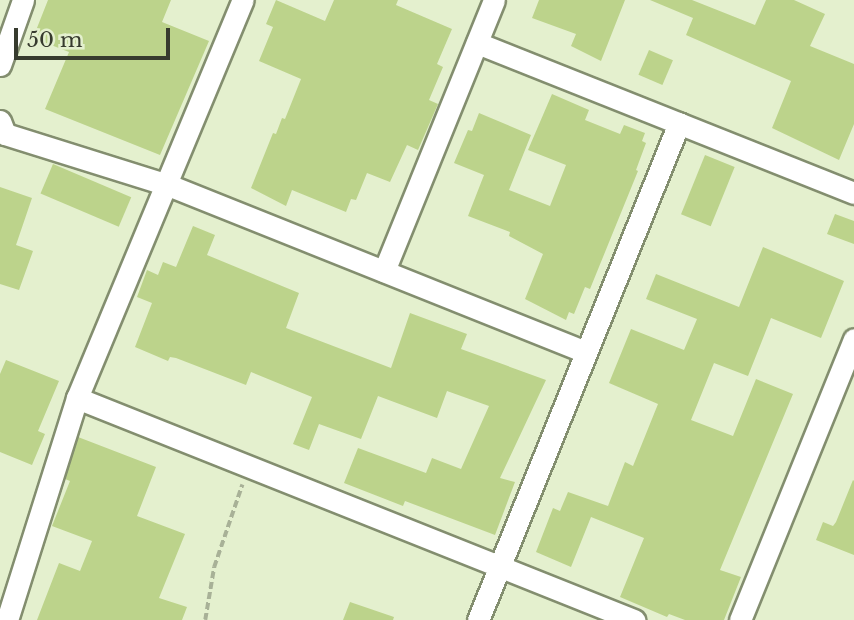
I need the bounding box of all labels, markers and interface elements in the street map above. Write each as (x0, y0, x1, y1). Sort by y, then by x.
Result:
scale bar (18, 14, 173, 58)
text: 50 m (27, 27, 82, 53)

